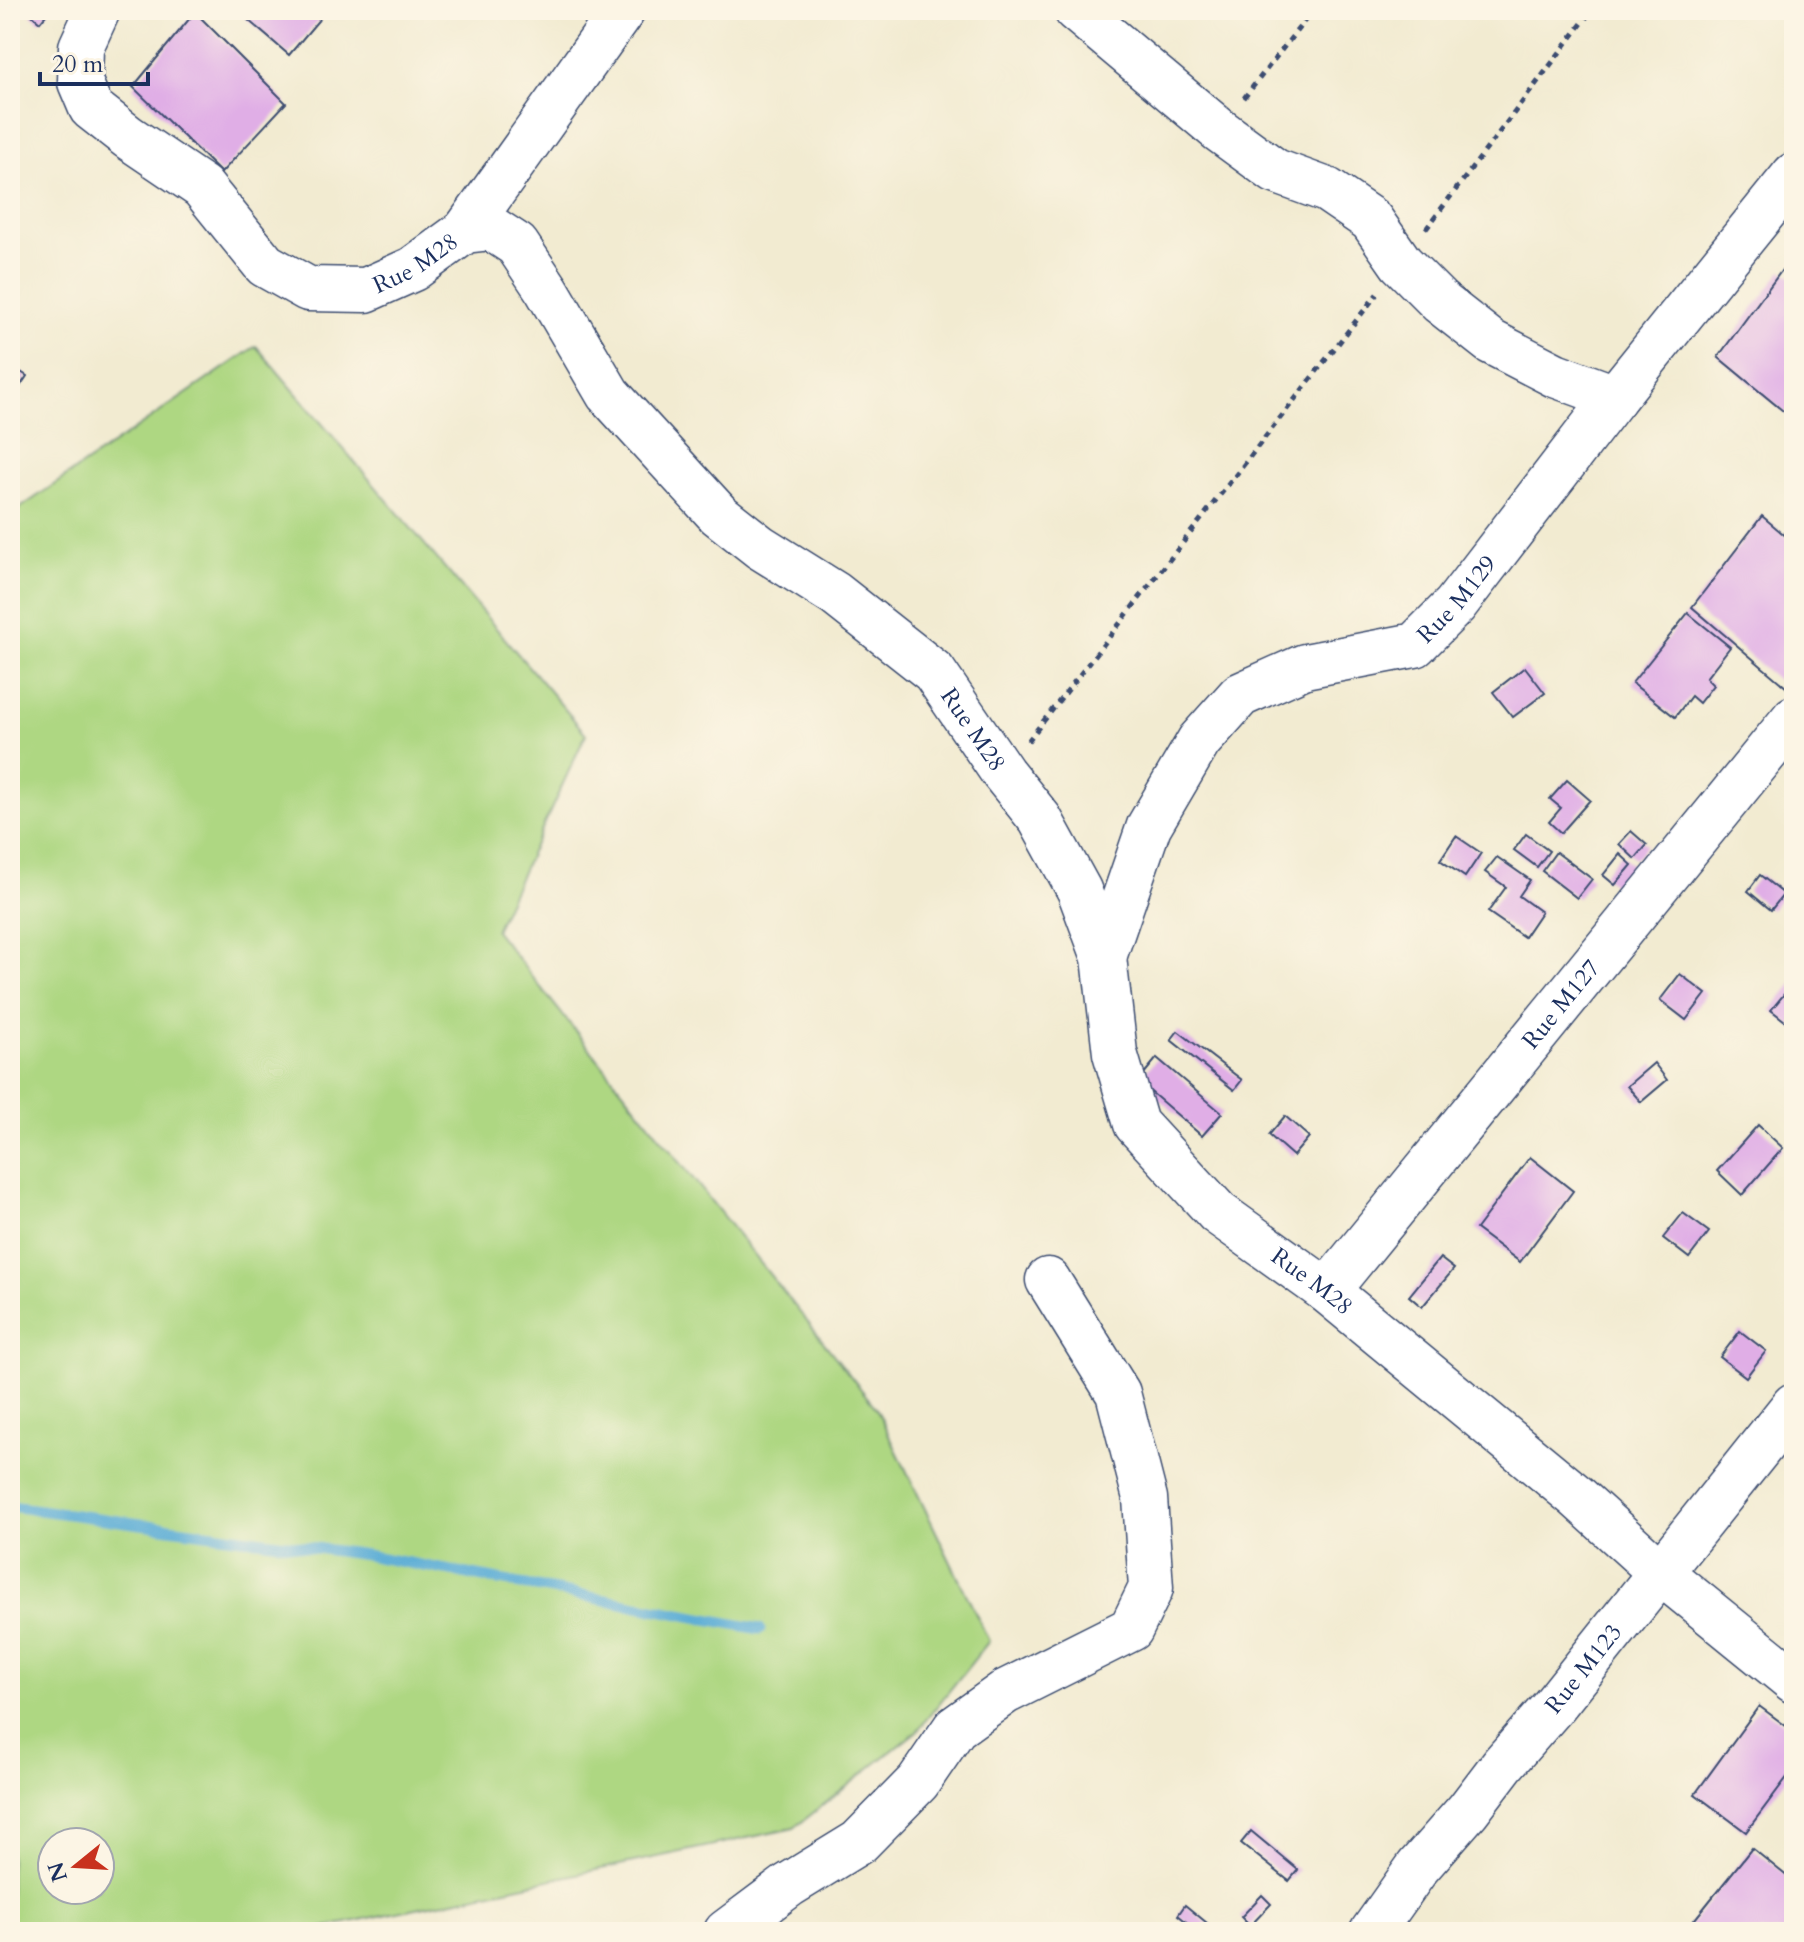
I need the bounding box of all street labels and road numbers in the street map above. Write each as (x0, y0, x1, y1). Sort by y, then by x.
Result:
street label: Rue M28 (368, 225, 465, 302)
street label: Rue M129 (1410, 549, 1504, 651)
street label: Rue M28 (933, 682, 1013, 778)
street label: Rue M127 (1515, 953, 1608, 1056)
street label: Rue M28 (1264, 1240, 1360, 1323)
street label: Rue M123 (1538, 1617, 1630, 1721)

